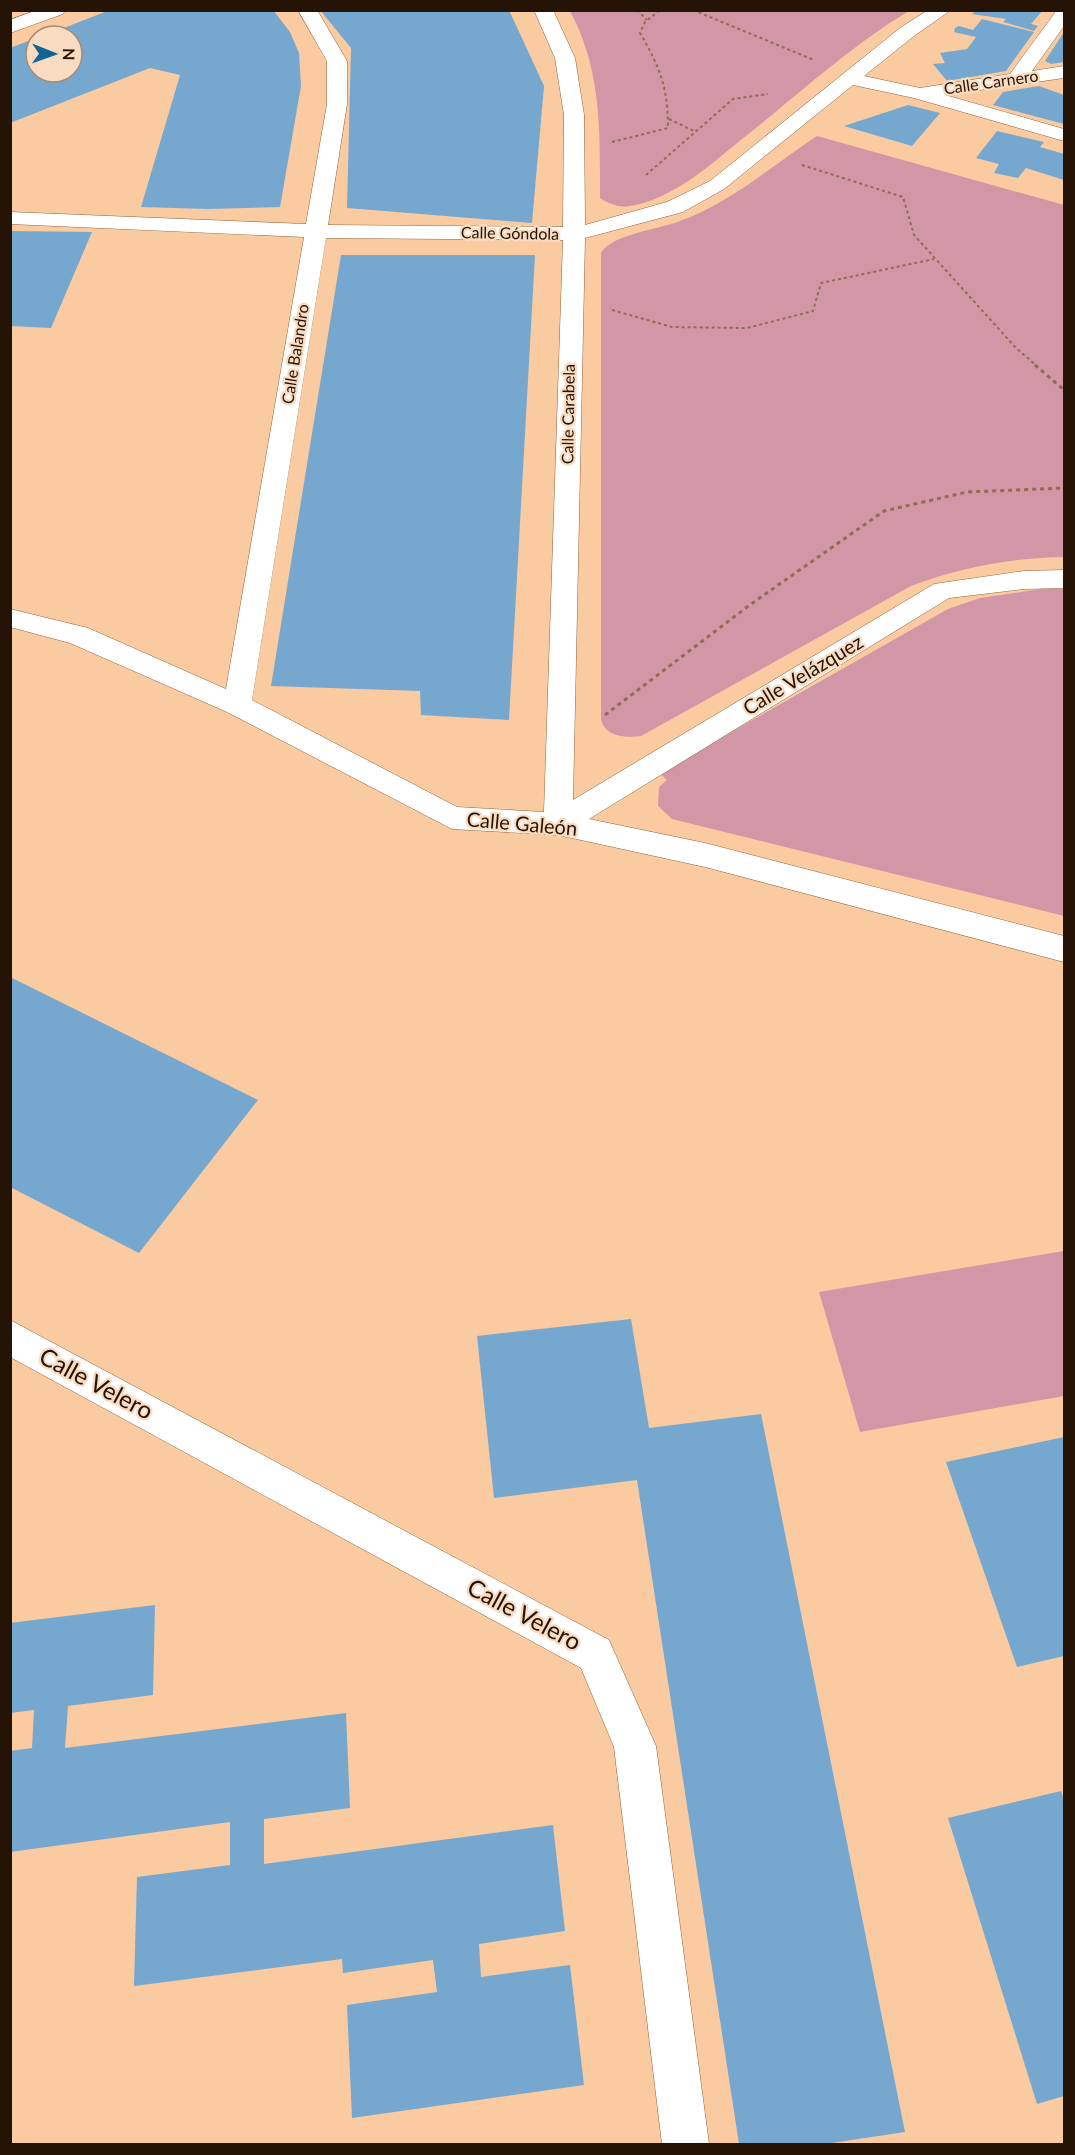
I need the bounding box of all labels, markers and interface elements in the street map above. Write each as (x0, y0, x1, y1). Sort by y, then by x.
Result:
north arrow (24, 24, 84, 84)
text: N (60, 48, 79, 61)
street label: Calle Carnero (942, 65, 1039, 98)
street label: Calle Góndola (461, 222, 559, 243)
street label: Calle Balandro (277, 303, 312, 405)
street label: Calle Carabela (557, 364, 578, 464)
street label: Calle Velázquez (738, 629, 867, 719)
street label: Calle Galeón (466, 806, 578, 840)
street label: Calle Velero (35, 1341, 159, 1425)
street label: Calle Velero (463, 1572, 587, 1656)

